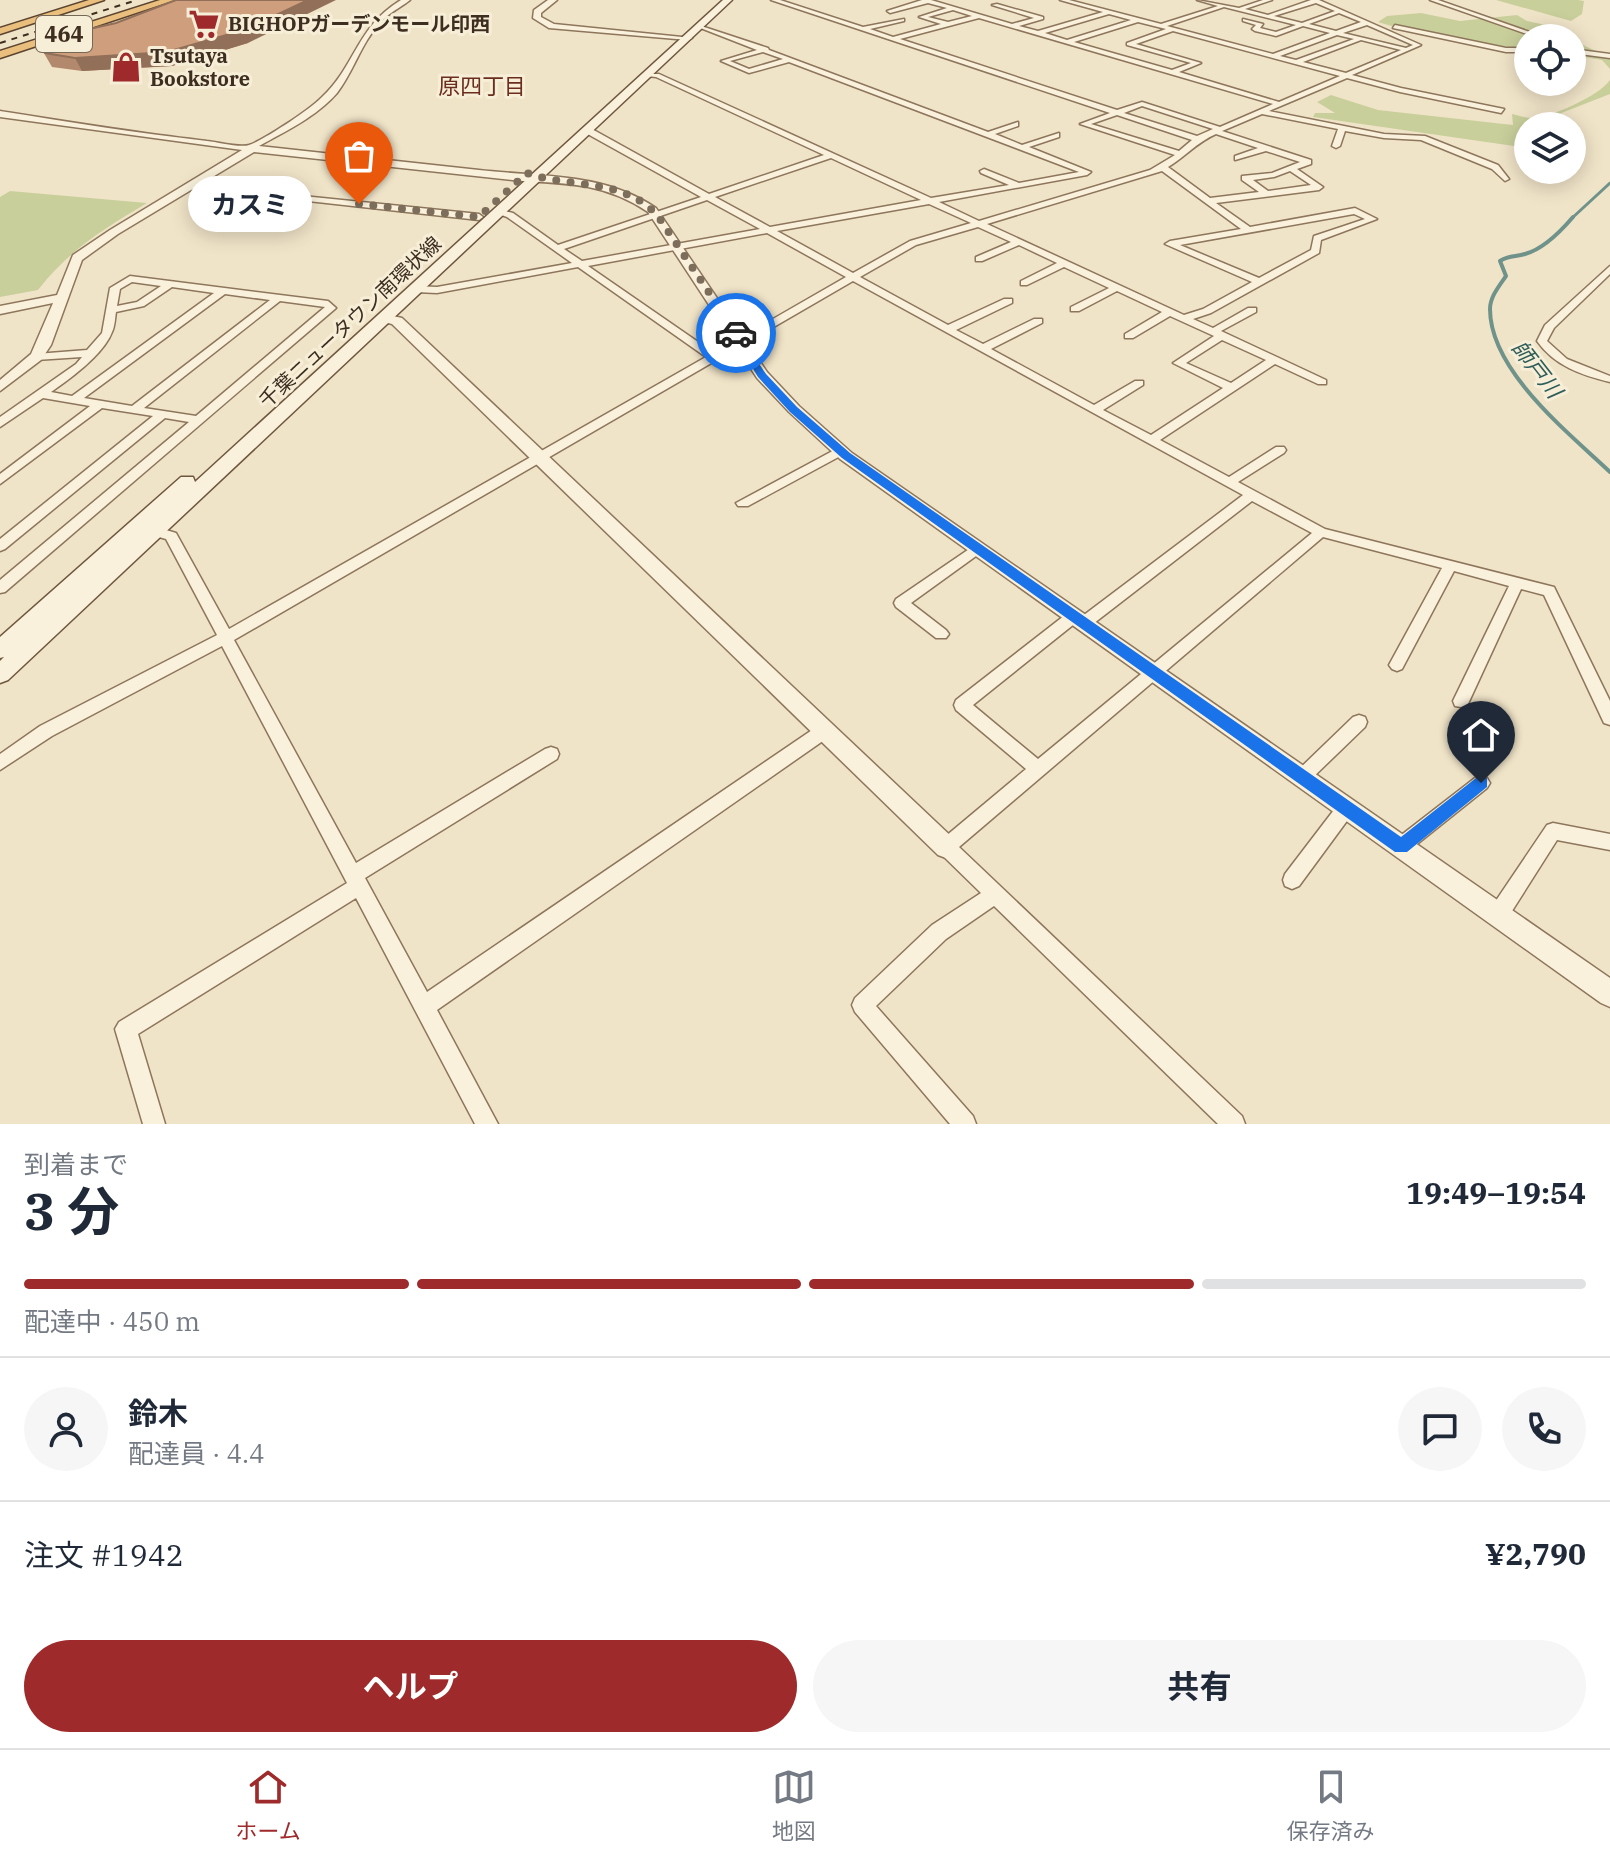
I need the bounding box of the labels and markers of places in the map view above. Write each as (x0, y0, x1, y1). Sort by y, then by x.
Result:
supermarket icon: BIGHOPガーデンモール印西 (187, 7, 221, 41)
place label: BIGHOPガーデンモール印西 (228, 10, 490, 37)
place label: Tsutaya Bookstore (150, 42, 250, 92)
shop icon: Tsutaya Bookstore (109, 50, 143, 84)
pin (325, 122, 393, 204)
callout: カスミ (187, 176, 311, 232)
pin (1447, 701, 1515, 783)

